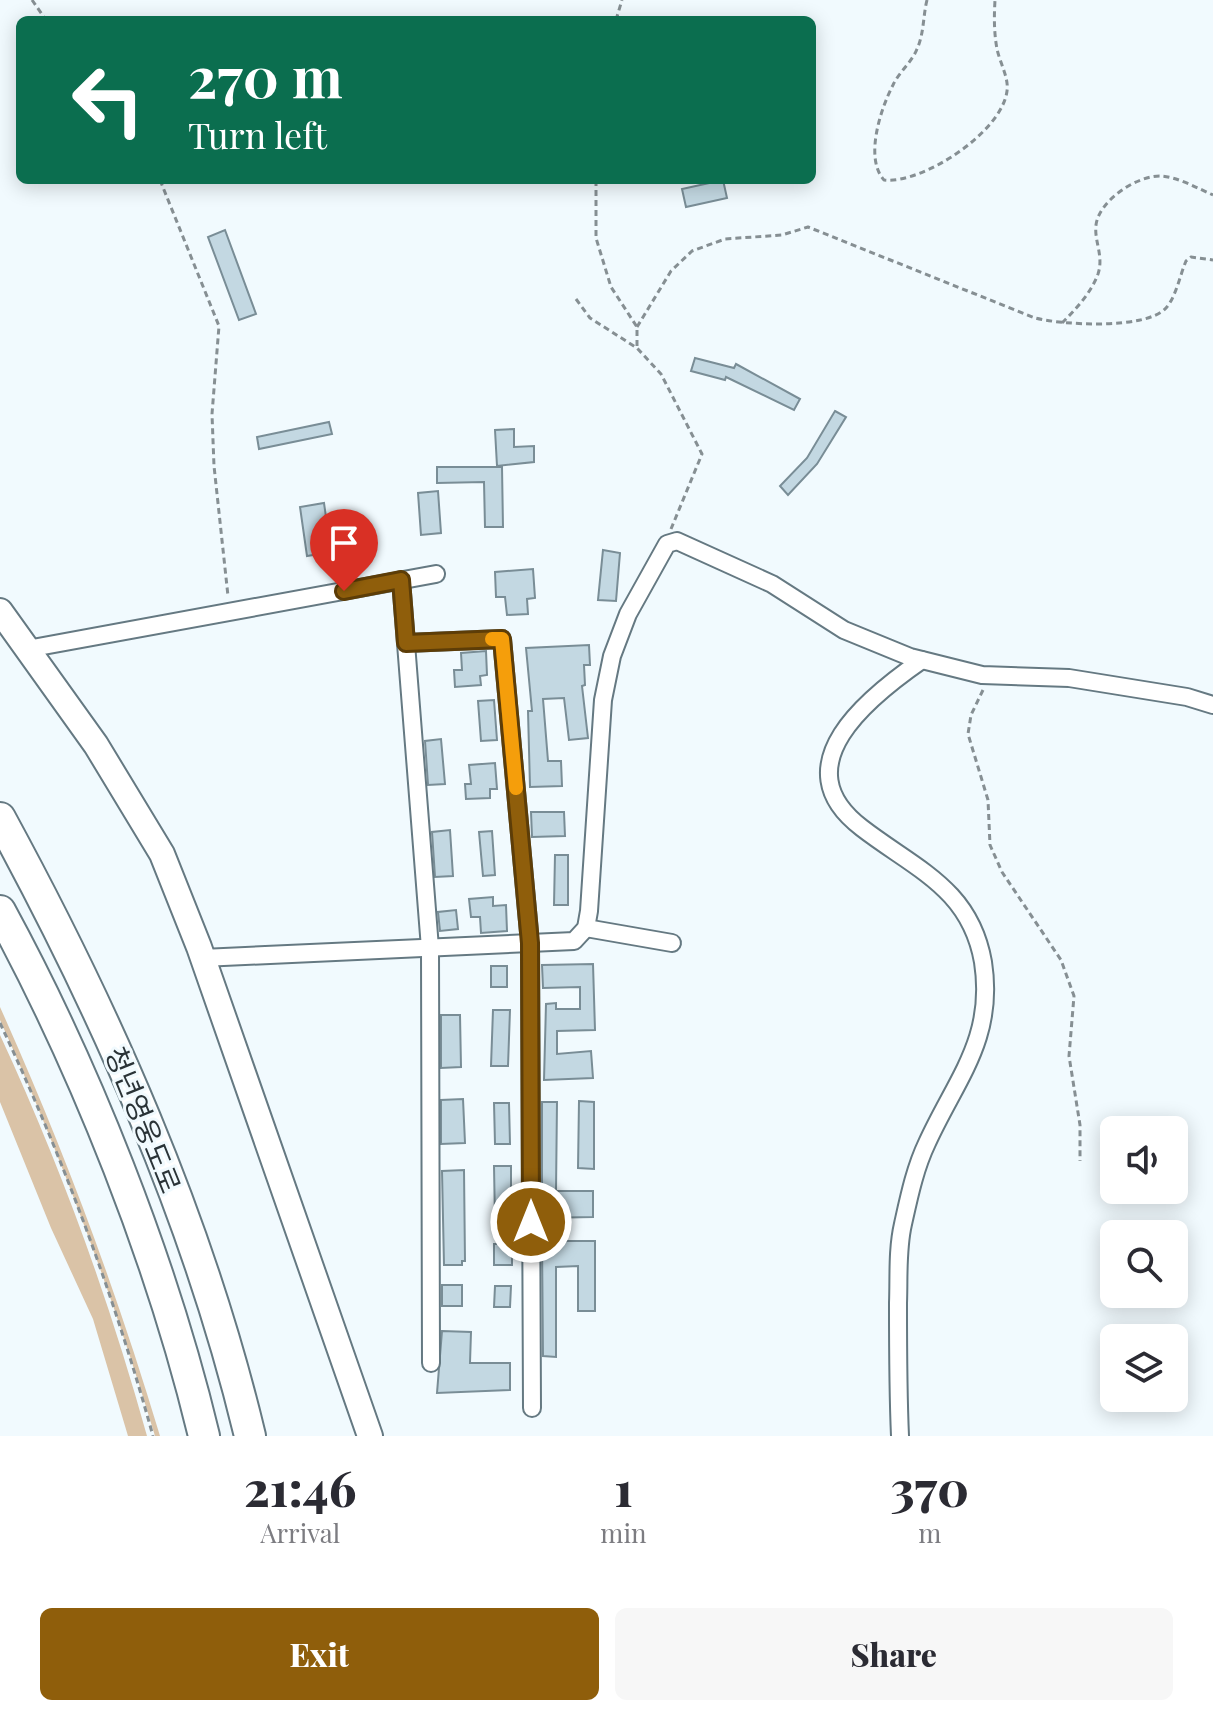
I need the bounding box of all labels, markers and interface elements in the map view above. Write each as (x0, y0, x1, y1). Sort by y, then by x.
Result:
text: 270 m (188, 38, 343, 113)
icon: left (56, 48, 160, 152)
text: Turn left (188, 110, 327, 158)
pin (310, 509, 378, 591)
icon: arrive (322, 521, 366, 565)
street label: 청년영웅도로 (98, 1041, 190, 1198)
map controls (1100, 1116, 1188, 1412)
button: sound (1100, 1116, 1188, 1204)
position arrow (489, 1180, 573, 1264)
button: search (1100, 1220, 1188, 1308)
button: layers (1100, 1324, 1188, 1412)
text: 21:46 (244, 1455, 356, 1519)
text: 1 (614, 1455, 633, 1519)
text: 370 (891, 1455, 969, 1519)
text: Arrival (260, 1515, 340, 1550)
text: min (600, 1515, 647, 1550)
text: m (918, 1515, 941, 1550)
button: Exit (40, 1608, 599, 1700)
button: Share (615, 1608, 1173, 1700)

